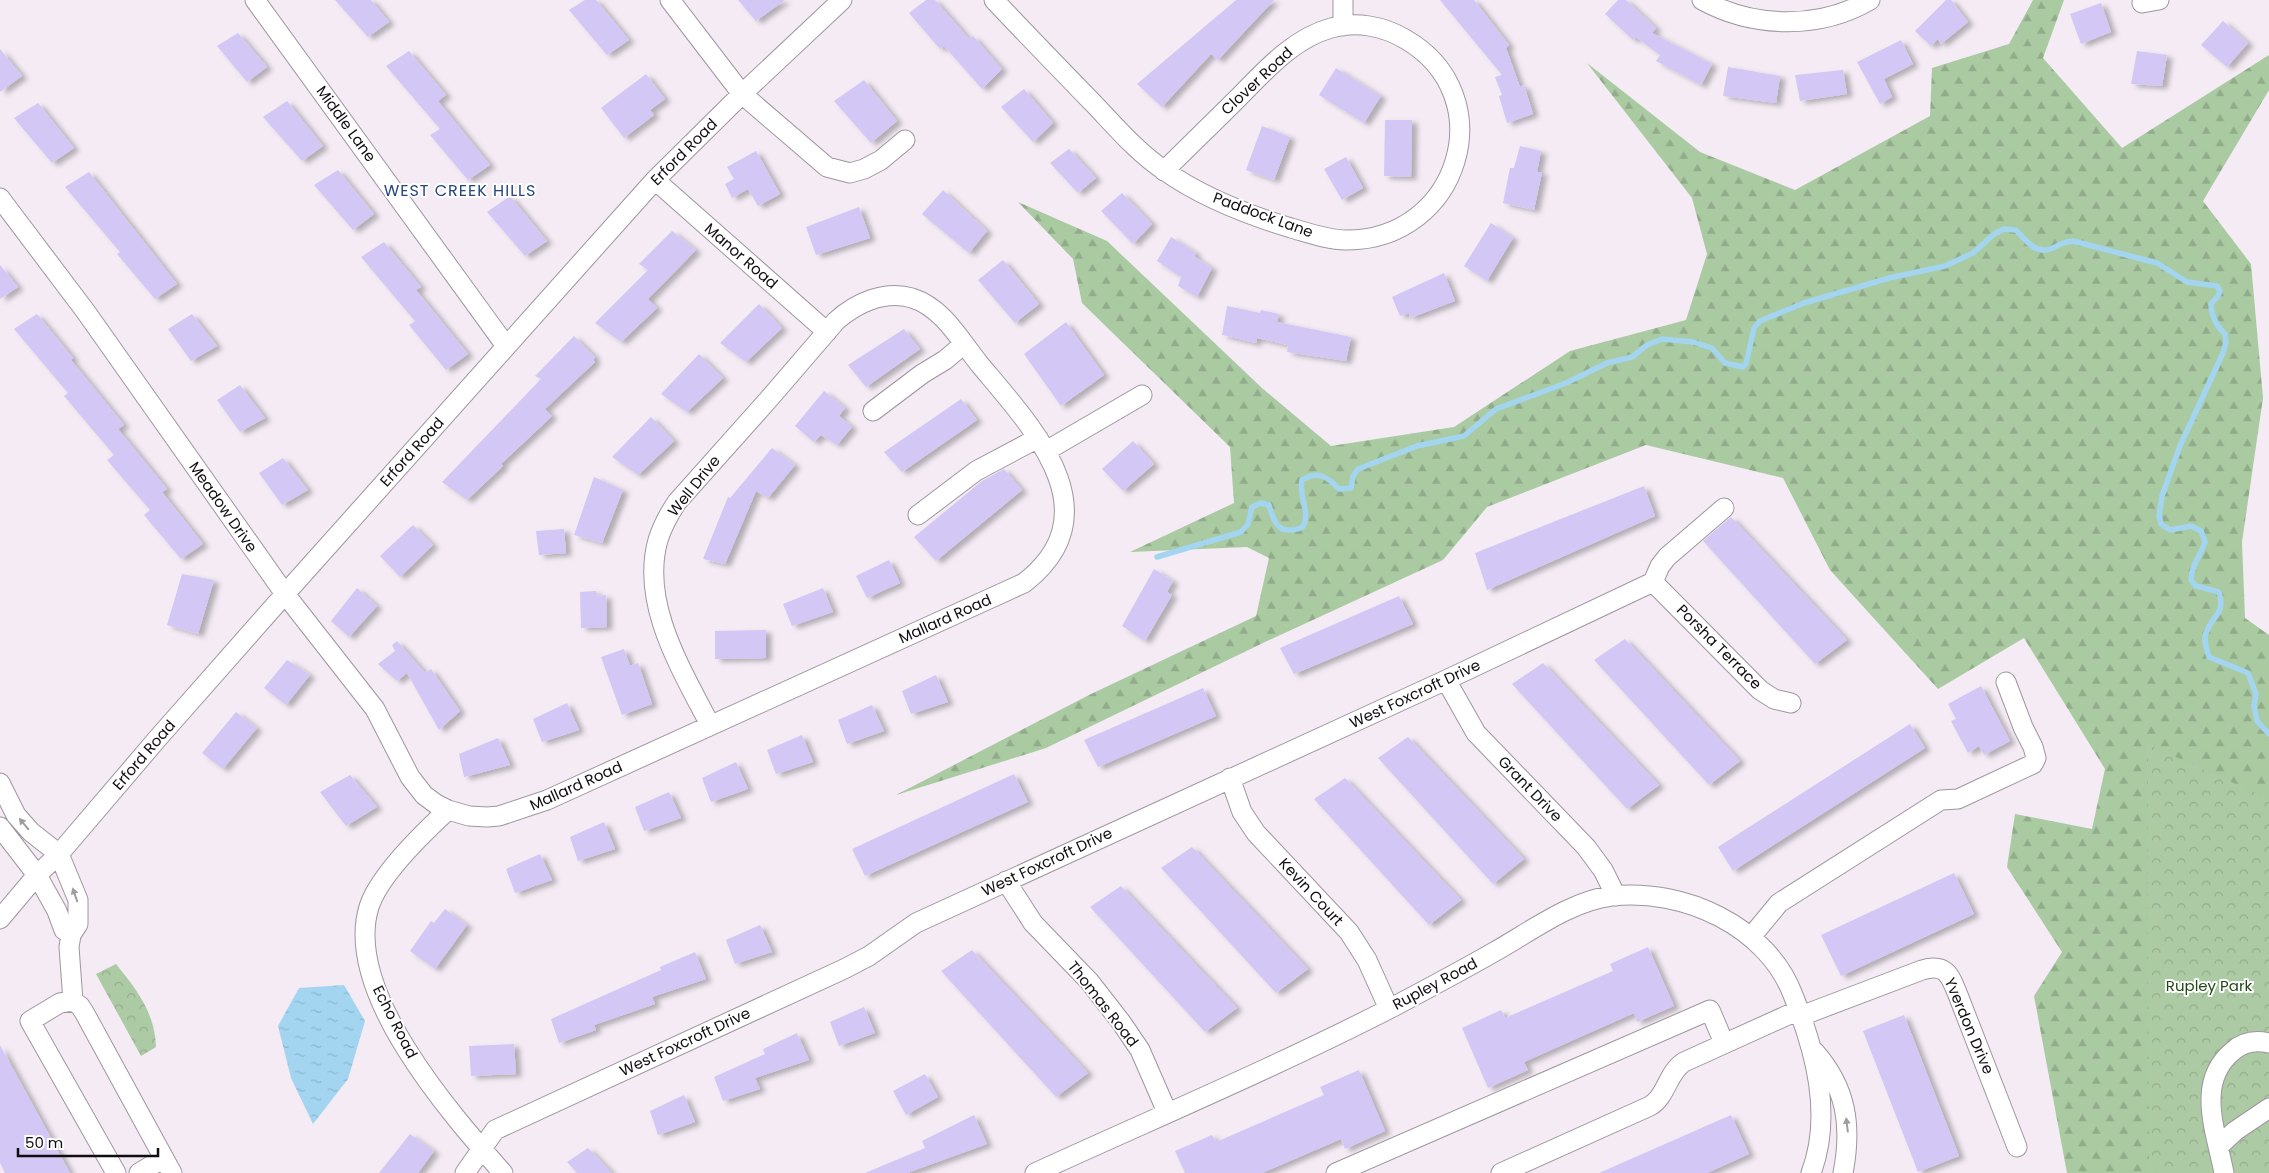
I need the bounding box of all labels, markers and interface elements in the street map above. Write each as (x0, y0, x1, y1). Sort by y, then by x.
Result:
street label: Clover Road (1216, 42, 1297, 119)
street label: Middle Lane (312, 81, 381, 166)
street label: Erford Road (646, 114, 722, 190)
district label: WEST CREEK HILLS (384, 179, 536, 202)
street label: Paddock Lane (1210, 187, 1316, 242)
street label: Manor Road (700, 218, 783, 293)
street label: Erford Road (375, 412, 448, 491)
street label: Well Drive (663, 451, 725, 521)
street label: Meadow Drive (184, 457, 262, 556)
street label: Mallard Road (895, 589, 994, 648)
street label: Porsha Terrace (1672, 599, 1767, 694)
street label: West Foxcroft Drive (1346, 654, 1484, 733)
street label: Erford Road (107, 715, 180, 794)
street label: Grant Drive (1494, 751, 1567, 826)
street label: Mallard Road (526, 756, 625, 815)
one-way arrow (18, 817, 29, 830)
street label: West Foxcroft Drive (978, 822, 1116, 901)
street label: Kevin Court (1274, 853, 1348, 930)
one-way arrow (71, 887, 79, 902)
street label: Rupley Road (1389, 952, 1481, 1015)
street label: Thomas Road (1063, 956, 1144, 1051)
street label: Yverdon Drive (1940, 974, 1999, 1077)
park label: Rupley Park (2166, 975, 2252, 996)
street label: Echo Road (368, 982, 423, 1062)
street label: West Foxcroft Drive (616, 1002, 754, 1081)
one-way arrow (1843, 1116, 1851, 1132)
scale bar (18, 1126, 158, 1158)
text: 50 m (25, 1132, 63, 1153)

